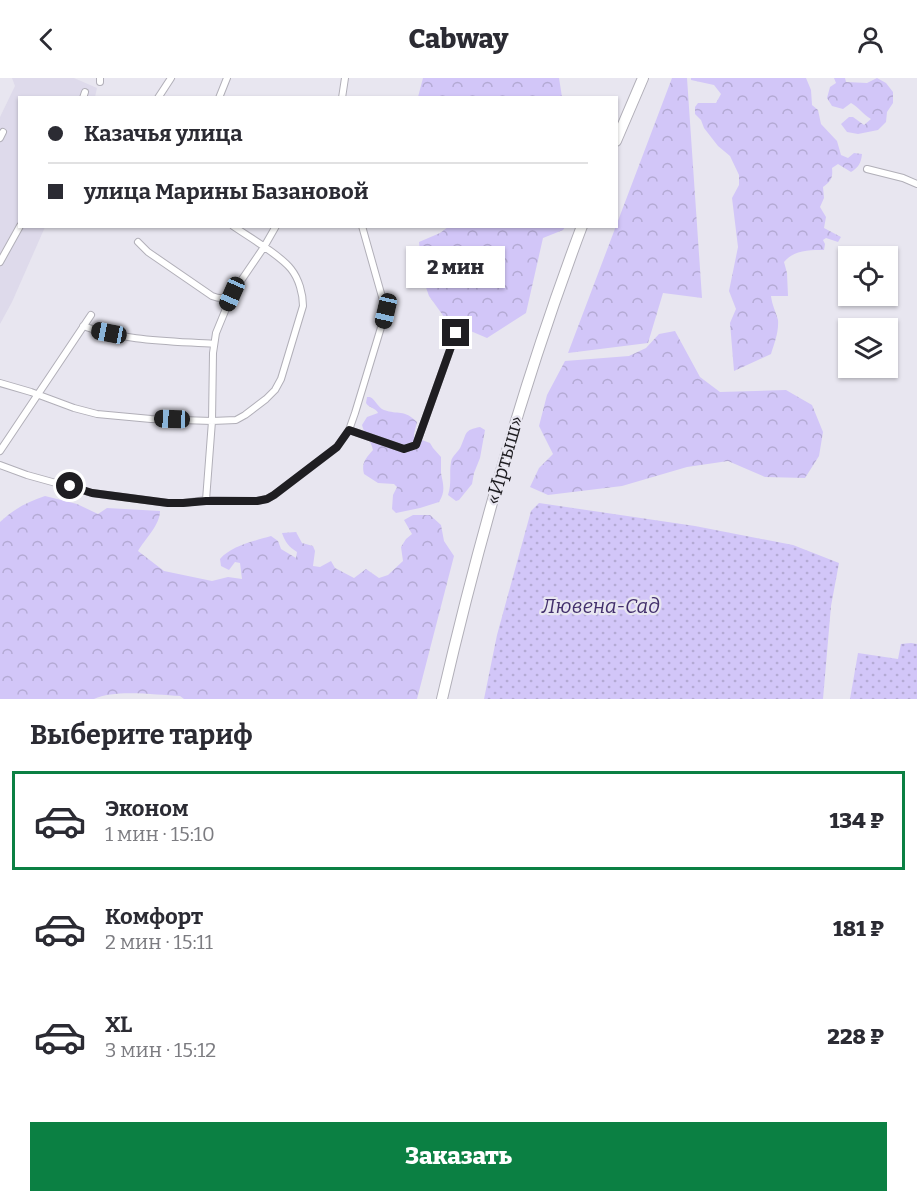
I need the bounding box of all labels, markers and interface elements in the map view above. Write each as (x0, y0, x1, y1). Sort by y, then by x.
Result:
icon: back (30, 23, 63, 56)
text: Cabway (409, 23, 508, 55)
icon: person (854, 23, 887, 56)
text: Казачья улица (84, 120, 243, 147)
text: улица Марины Базановой (84, 178, 369, 205)
callout: 2 мин (406, 246, 506, 288)
map controls (838, 246, 898, 378)
button: locate (838, 246, 898, 306)
text: 2 мин (427, 255, 484, 279)
car (216, 274, 248, 314)
car (373, 291, 399, 331)
button: layers (838, 318, 898, 378)
route end (442, 319, 469, 346)
car (90, 321, 128, 345)
car (154, 409, 190, 429)
street label: «Иртыш» (480, 413, 528, 507)
route start (56, 472, 83, 499)
park label: Лювена-Сад (541, 594, 660, 618)
text: Выберите тариф (30, 719, 253, 751)
icon: car (33, 794, 87, 848)
text: Эконом (105, 795, 188, 822)
text: 134 ₽ (830, 807, 884, 834)
text: 1 мин · 15:10 (105, 822, 215, 846)
icon: car (33, 902, 87, 956)
text: Комфорт (105, 903, 203, 930)
text: 181 ₽ (833, 915, 884, 942)
text: 2 мин · 15:11 (105, 930, 213, 954)
icon: car (33, 1010, 87, 1064)
text: XL (105, 1011, 132, 1038)
text: 228 ₽ (827, 1023, 884, 1050)
text: 3 мин · 15:12 (105, 1038, 216, 1062)
button: Заказать (30, 1122, 887, 1191)

